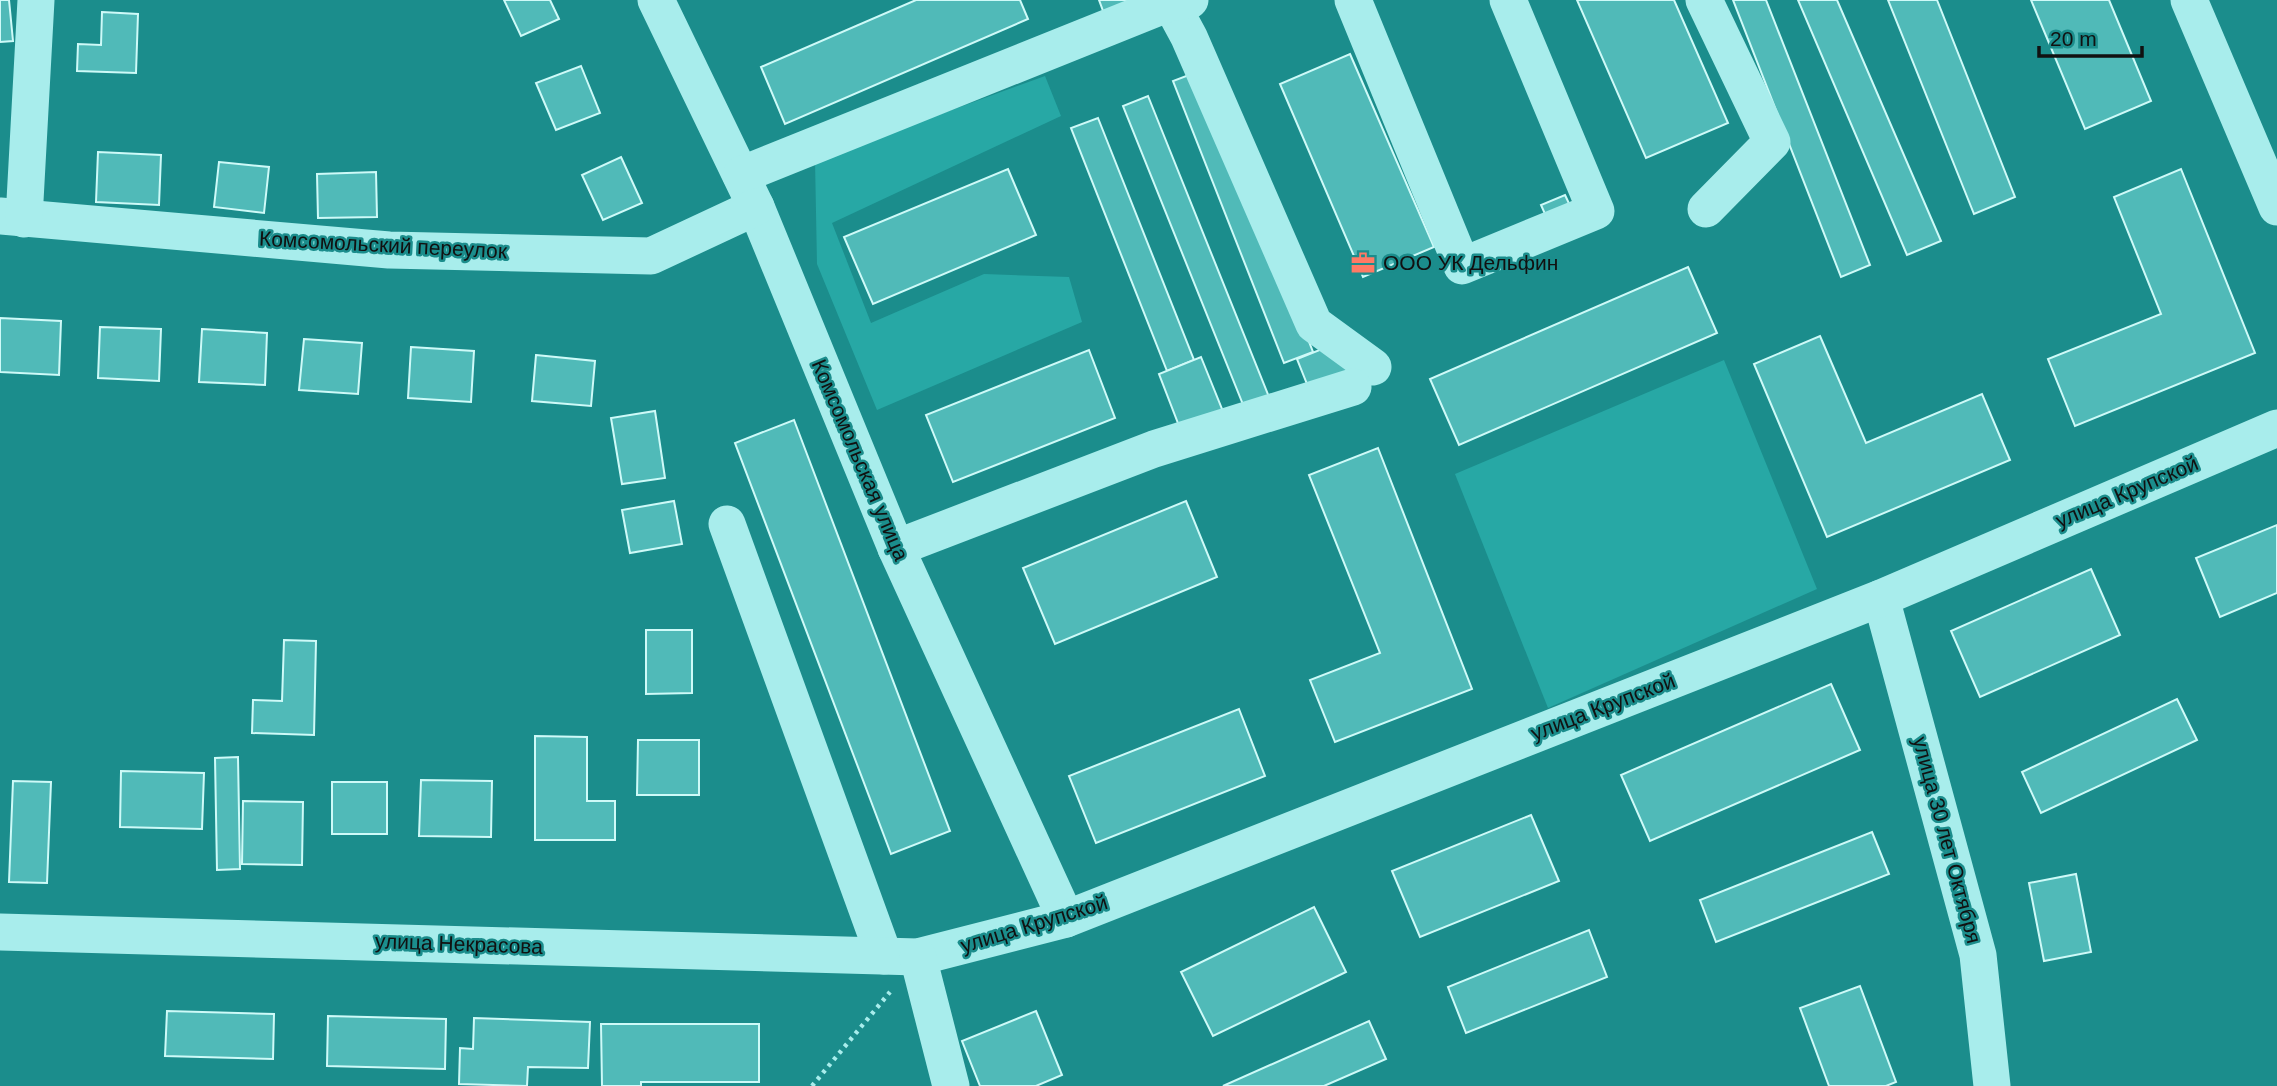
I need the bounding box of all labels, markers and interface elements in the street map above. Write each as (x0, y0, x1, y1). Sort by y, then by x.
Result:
scale bar (2039, 14, 2142, 58)
text: 20 m (2050, 27, 2097, 50)
street label: Комсомольский переулок (259, 227, 508, 263)
office icon: ООО УК Дельфин (1349, 249, 1377, 277)
place label: ООО УК Дельфин (1383, 251, 1558, 274)
street label: Комсомольская улица (808, 356, 913, 564)
street label: улица Крупской (2052, 451, 2201, 532)
street label: улица Крупской (1528, 668, 1678, 745)
street label: улица 30 лет Октября (1909, 734, 1986, 946)
street label: улица Крупской (958, 890, 1110, 957)
street label: улица Некрасова (375, 929, 544, 958)

